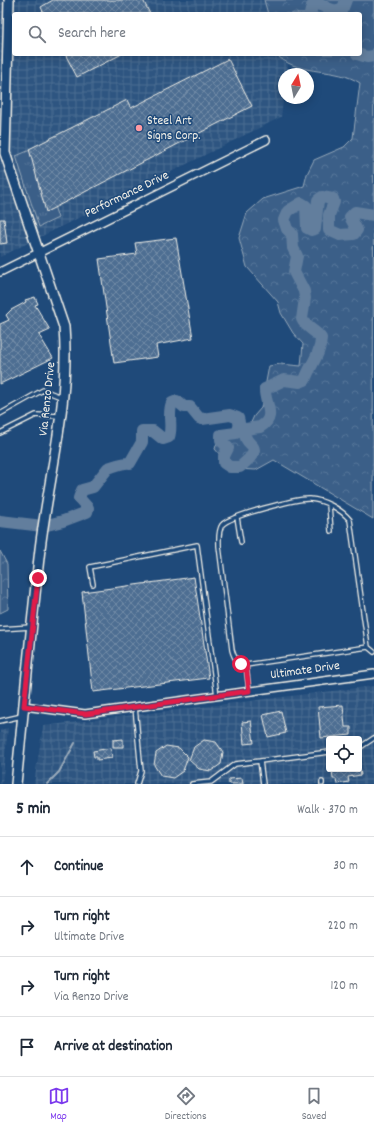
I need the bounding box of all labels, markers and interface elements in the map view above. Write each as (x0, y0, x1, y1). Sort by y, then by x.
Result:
search box (12, 12, 362, 56)
icon: search (26, 23, 48, 45)
text: Search here (58, 23, 126, 45)
north arrow (278, 68, 314, 104)
place label: Steel Art Signs Corp. (147, 112, 200, 146)
marker: Steel Art Signs Corp. (134, 123, 144, 133)
street label: Performance Drive (82, 166, 173, 224)
street label: Via Renzo Drive (35, 361, 61, 437)
route end (29, 569, 47, 587)
route start (232, 655, 250, 673)
street label: Ultimate Drive (269, 657, 341, 685)
map controls (326, 736, 362, 772)
button: locate (326, 736, 362, 772)
text: 5 min (16, 798, 50, 822)
text: Walk · 370 m (297, 801, 358, 820)
icon: ahead (16, 856, 38, 878)
text: Continue (54, 856, 103, 878)
text: 30 m (333, 857, 358, 876)
text: Turn right (54, 906, 110, 928)
icon: right (16, 916, 38, 938)
text: 220 m (328, 917, 358, 936)
text: Ultimate Drive (54, 928, 124, 947)
text: Turn right (54, 966, 110, 988)
icon: right (16, 976, 38, 998)
text: 120 m (330, 977, 358, 996)
text: Via Renzo Drive (54, 988, 129, 1007)
icon: arrive (16, 1036, 38, 1058)
text: Arrive at destination (54, 1036, 172, 1058)
tab: Map (48, 1085, 70, 1125)
tab: Directions (165, 1085, 207, 1125)
tab: Saved (302, 1085, 326, 1125)

